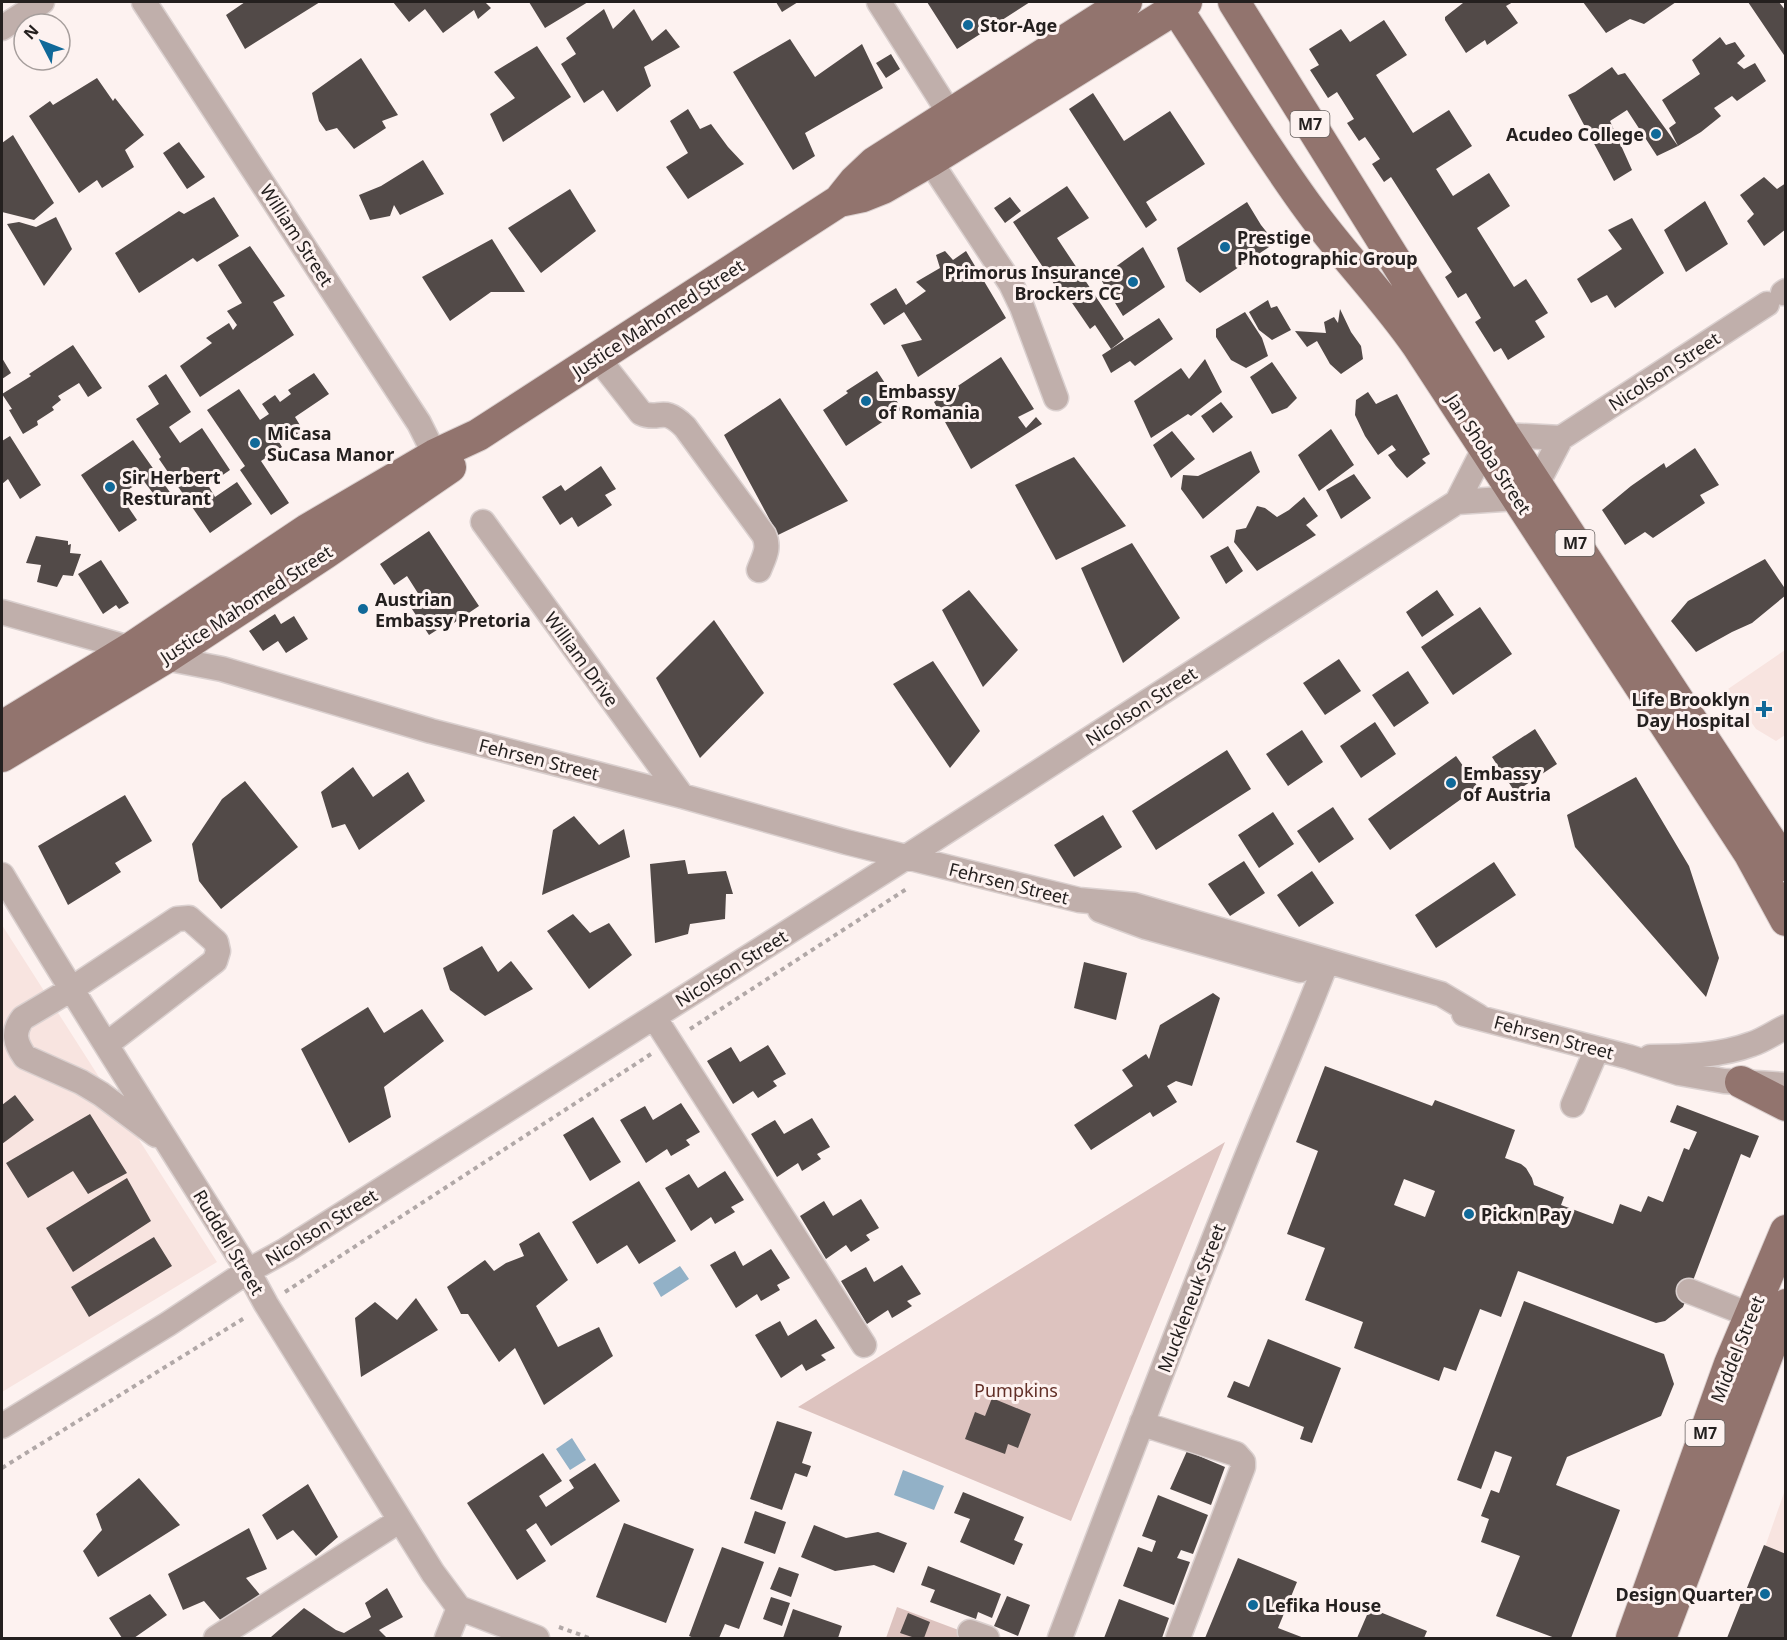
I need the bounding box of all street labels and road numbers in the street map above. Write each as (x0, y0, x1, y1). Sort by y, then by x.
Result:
road number: M7 (1290, 111, 1330, 137)
street label: William Street (255, 179, 339, 291)
street label: Justice Mahomed Street (566, 253, 749, 384)
street label: Nicolson Street (1604, 326, 1725, 416)
street label: Jan Shoba Street (1440, 388, 1537, 519)
road number: M7 (1556, 530, 1594, 556)
street label: Justice Mahomed Street (154, 539, 337, 670)
street label: William Drive (540, 607, 624, 711)
street label: Nicolson Street (1081, 661, 1202, 751)
street label: Fehrsen Street (476, 732, 602, 786)
street label: Fehrsen Street (946, 856, 1072, 910)
street label: Nicolson Street (670, 924, 792, 1012)
street label: Fehrsen Street (1492, 1010, 1617, 1065)
street label: Nicolson Street (260, 1183, 382, 1271)
street label: Ruddell Street (188, 1185, 270, 1300)
street label: Muckleneuk Street (1152, 1220, 1231, 1376)
street label: Middel Street (1705, 1292, 1769, 1406)
road number: M7 (1686, 1420, 1724, 1446)

